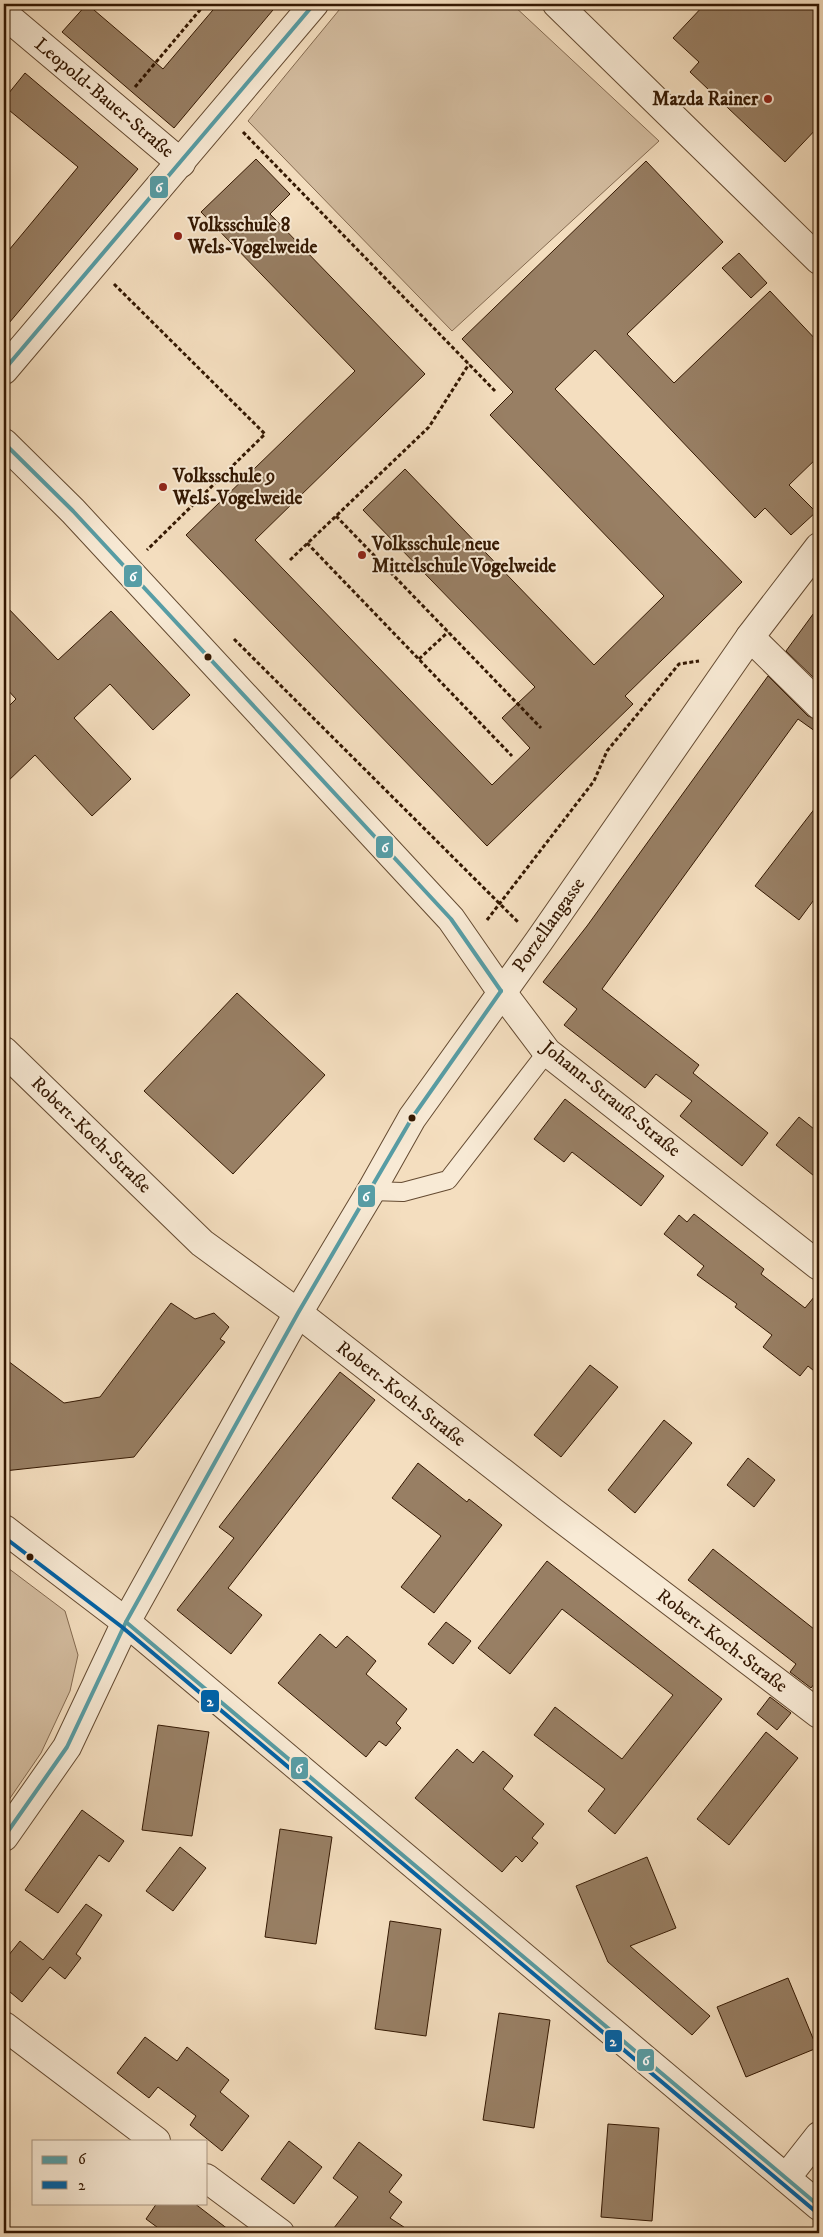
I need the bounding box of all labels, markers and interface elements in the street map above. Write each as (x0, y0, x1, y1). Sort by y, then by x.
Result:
street label: Leopold-Bauer-Straße (30, 33, 178, 163)
place label: Mazda Rainer (652, 88, 759, 111)
marker: Mazda Rainer (762, 93, 774, 105)
line badge: 6 (149, 175, 169, 199)
text: 6 (155, 179, 163, 197)
place label: Volksschule 8 Wels-Vogelweide (187, 214, 317, 259)
marker: Volksschule 8 Wels-Vogelweide (172, 230, 184, 242)
place label: Volksschule 9 Wels-Vogelweide (172, 465, 302, 510)
marker: Volksschule 9 Wels-Vogelweide (157, 481, 169, 493)
place label: Volksschule neue Mittelschule Vogelweide (371, 533, 556, 578)
marker: Volksschule neue Mittelschule Vogelweide (356, 549, 368, 561)
line badge: 6 (123, 564, 143, 588)
text: 6 (129, 568, 137, 586)
unlabelled marker (203, 652, 213, 662)
line badge: 6 (375, 835, 394, 859)
text: 6 (381, 839, 389, 857)
street label: Porzellangasse (508, 873, 590, 977)
street label: Johann-Strauß-Straße (535, 1035, 685, 1162)
street label: Robert-Koch-Straße (26, 1072, 156, 1198)
unlabelled marker (407, 1113, 417, 1123)
line badge: 6 (357, 1184, 376, 1208)
text: 6 (362, 1188, 370, 1206)
street label: Robert-Koch-Straße (332, 1336, 471, 1452)
unlabelled marker (25, 1552, 35, 1562)
street label: Robert-Koch-Straße (652, 1584, 792, 1698)
line badge: 2 (200, 1689, 220, 1713)
text: 2 (207, 1693, 215, 1711)
line badge: 6 (290, 1756, 309, 1780)
text: 6 (295, 1760, 303, 1778)
line badge: 2 (604, 2029, 623, 2053)
text: 2 (610, 2033, 618, 2051)
line badge: 6 (636, 2048, 655, 2072)
text: 6 (642, 2052, 650, 2070)
legend (32, 2140, 208, 2204)
text: 6 (78, 2150, 87, 2169)
text: 2 (78, 2176, 86, 2195)

